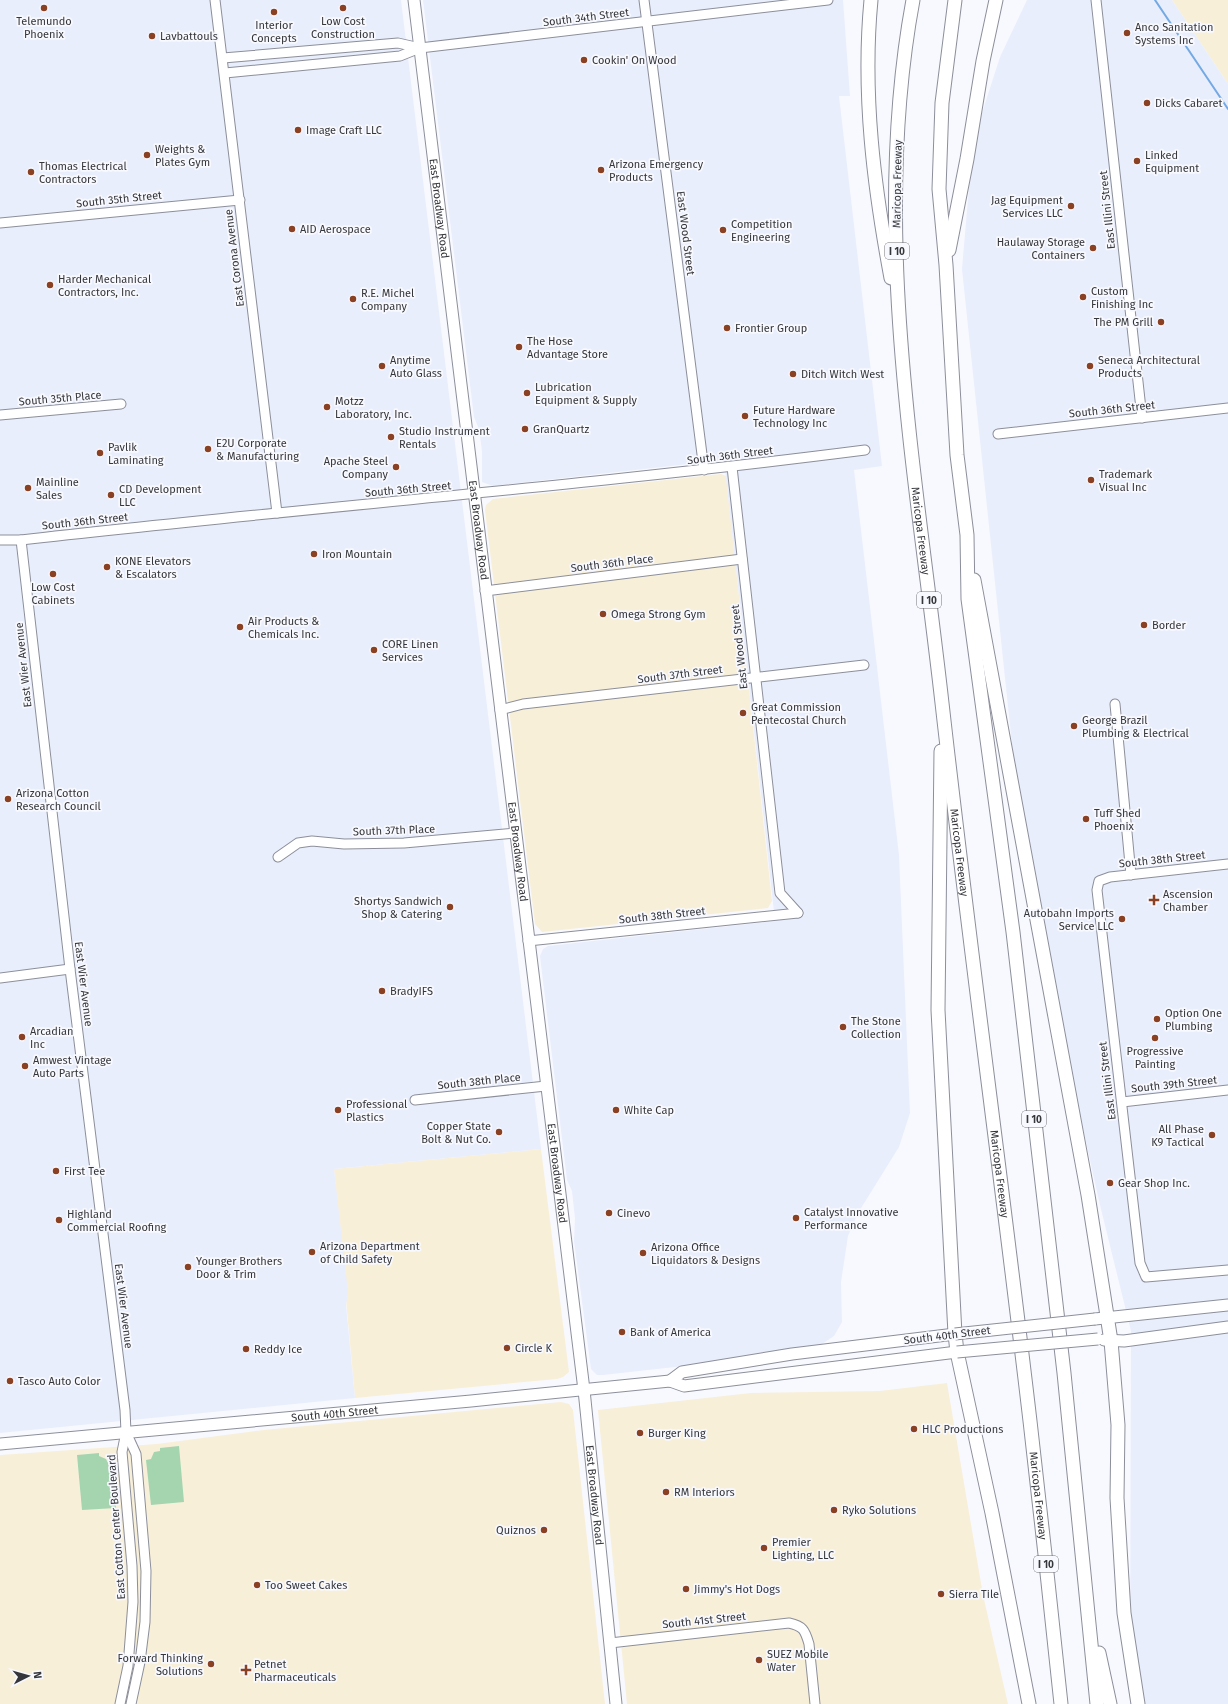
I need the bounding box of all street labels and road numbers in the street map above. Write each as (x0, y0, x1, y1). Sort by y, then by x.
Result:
street label: South 34th Street (542, 6, 630, 29)
street label: Maricopa Freeway (890, 139, 905, 228)
street label: East Broadway Road (426, 158, 452, 259)
street label: East Illini Street (1097, 170, 1118, 250)
street label: South 35th Street (75, 189, 163, 210)
street label: East Wood Street (674, 190, 697, 276)
street label: East Corona Avenue (222, 208, 247, 307)
road number: I 10 (885, 243, 909, 259)
street label: South 35th Place (18, 388, 102, 409)
street label: South 36th Street (1068, 399, 1156, 420)
street label: South 36th Street (686, 444, 774, 467)
street label: South 36th Street (364, 479, 452, 500)
street label: East Broadway Road (466, 479, 491, 581)
street label: Maricopa Freeway (908, 486, 932, 576)
street label: South 36th Street (41, 511, 129, 532)
street label: South 36th Place (570, 552, 654, 575)
road number: I 10 (917, 592, 941, 608)
street label: East Wood Street (729, 604, 750, 690)
street label: East Wier Avenue (13, 622, 34, 708)
street label: South 37th Street (637, 663, 723, 686)
street label: East Broadway Road (505, 801, 530, 902)
street label: Maricopa Freeway (947, 808, 971, 898)
street label: South 37th Place (353, 823, 435, 838)
street label: South 38th Street (1118, 848, 1206, 871)
street label: South 38th Street (618, 904, 706, 927)
street label: East Wier Avenue (72, 941, 95, 1027)
street label: East Illini Street (1096, 1041, 1119, 1121)
street label: South 38th Place (437, 1071, 521, 1092)
street label: South 39th Street (1130, 1074, 1218, 1095)
road number: I 10 (1022, 1111, 1046, 1127)
street label: East Broadway Road (544, 1123, 570, 1224)
street label: Maricopa Freeway (987, 1129, 1011, 1219)
street label: East Wier Avenue (112, 1263, 135, 1349)
street label: South 40th Street (903, 1324, 991, 1347)
street label: South 40th Street (291, 1403, 379, 1424)
street label: East Broadway Road (583, 1444, 606, 1546)
street label: Maricopa Freeway (1027, 1451, 1049, 1541)
street label: East Cotton Center Boulevard (105, 1454, 128, 1600)
road number: I 10 (1034, 1556, 1058, 1572)
street label: South 41st Street (662, 1610, 747, 1631)

